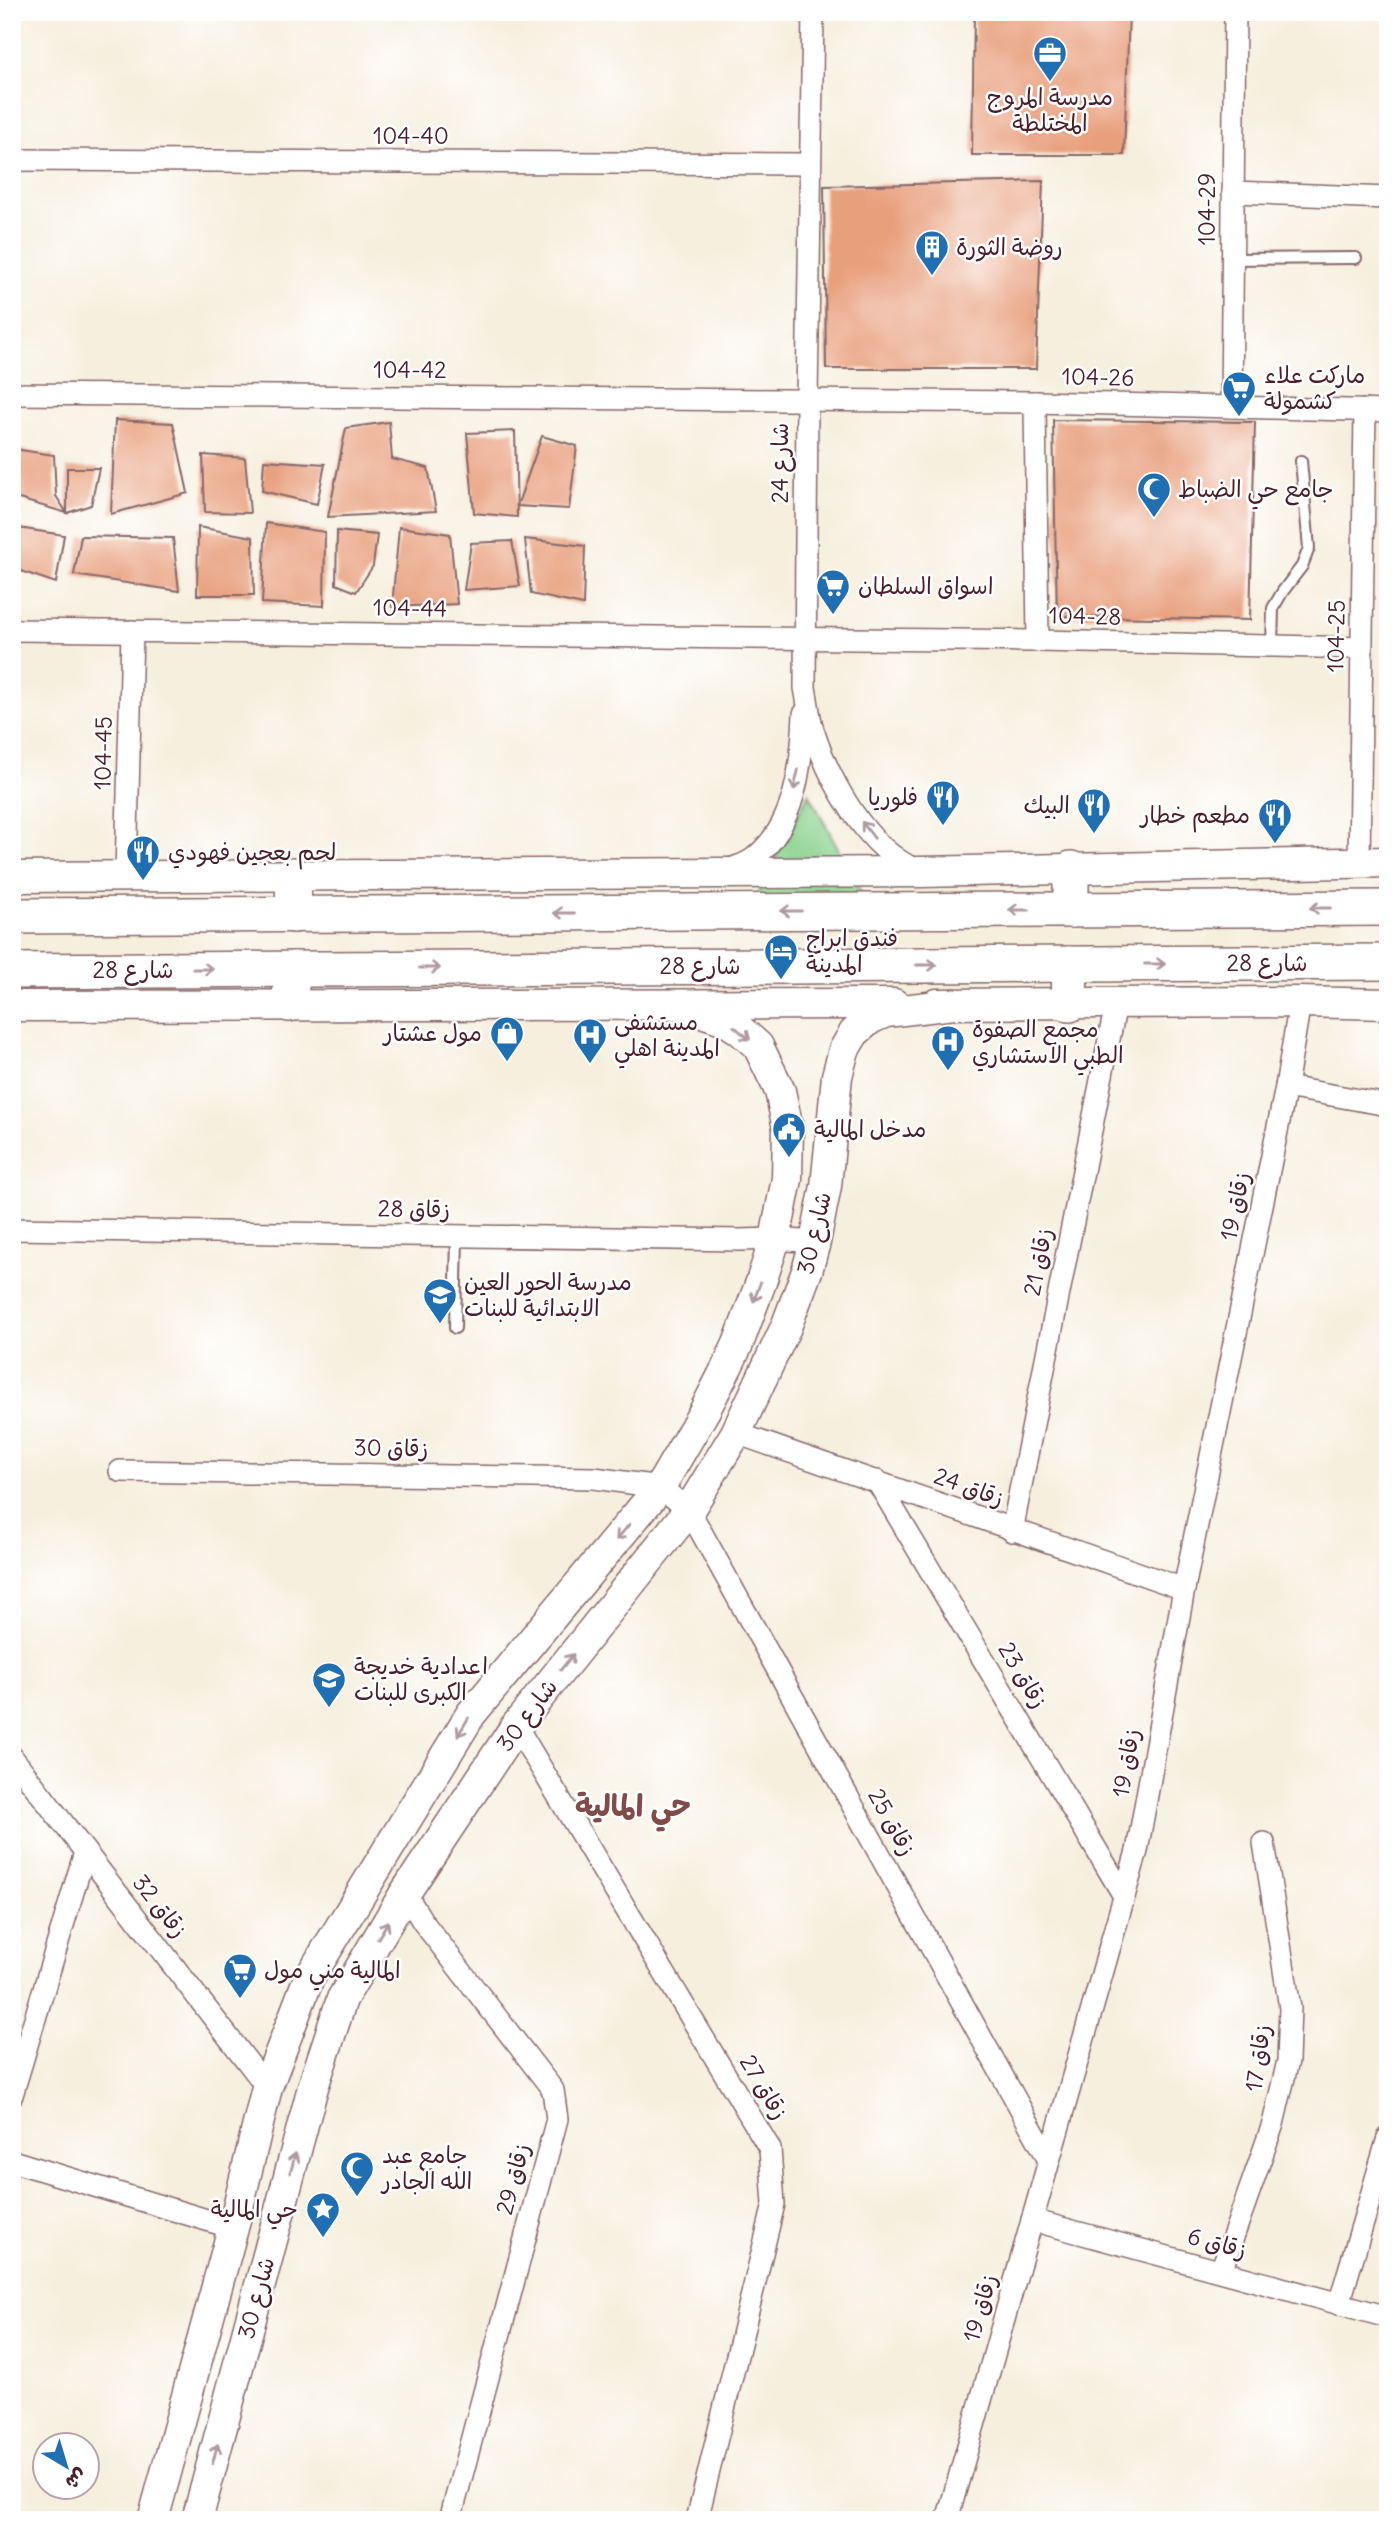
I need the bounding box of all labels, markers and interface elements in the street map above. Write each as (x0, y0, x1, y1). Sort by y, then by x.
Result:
office icon: مدرسة المروج المختلطة (1031, 34, 1069, 83)
place label: مدرسة المروج المختلطة (987, 82, 1113, 137)
street label: 104-40 (373, 121, 449, 150)
street label: 104-29 (1192, 173, 1221, 245)
building icon: روضة الثورة (913, 228, 951, 277)
place label: روضة الثورة (956, 232, 1063, 262)
street label: 104-42 (373, 355, 447, 384)
place label: ماركت علاء كشمولة (1264, 360, 1365, 415)
street label: 104-26 (1061, 361, 1135, 392)
supermarket icon: ماركت علاء كشمولة (1220, 369, 1258, 418)
street label: شارع 24 (765, 423, 796, 503)
mosque icon: جامع حي الضباط (1135, 470, 1173, 519)
place label: جامع حي الضباط (1178, 474, 1333, 510)
supermarket icon: اسواق السلطان (814, 567, 852, 616)
place label: اسواق السلطان (858, 571, 994, 600)
street label: 104-44 (373, 592, 447, 623)
street label: 104-25 (1320, 599, 1351, 673)
street label: 104-28 (1048, 600, 1122, 631)
street label: 104-45 (87, 716, 118, 790)
one-way arrow (789, 768, 802, 791)
restaurant icon: فلوريا (924, 778, 962, 827)
place label: فلوريا (868, 782, 918, 812)
restaurant icon: البيك (1075, 786, 1113, 835)
place label: البيك (1024, 790, 1070, 819)
restaurant icon: مطعم خطار (1256, 796, 1294, 845)
place label: مطعم خطار (1139, 800, 1250, 833)
one-way arrow (861, 821, 876, 840)
restaurant icon: لحم بعجين فهودي (124, 833, 162, 882)
place label: لحم بعجين فهودي (168, 837, 337, 870)
one-way arrow (1308, 901, 1331, 915)
one-way arrow (1007, 903, 1030, 917)
one-way arrow (780, 904, 803, 918)
one-way arrow (552, 906, 575, 920)
place label: فندق ابراج المدينة (806, 923, 898, 978)
hotel icon: فندق ابراج المدينة (762, 932, 800, 981)
street label: شارع 28 (1226, 948, 1308, 979)
street label: شارع 28 (659, 951, 741, 982)
street label: شارع 28 (92, 955, 174, 986)
one-way arrow (1143, 957, 1166, 971)
one-way arrow (916, 958, 939, 972)
one-way arrow (419, 961, 442, 975)
one-way arrow (191, 963, 214, 976)
place label: مستشفى المدينة اهلي (614, 1007, 720, 1069)
shop icon: مول عشتار (488, 1014, 526, 1063)
place label: مجمع الصفوة الطبي الاستشاري (972, 1014, 1124, 1076)
hospital icon: مستشفى المدينة اهلي (571, 1016, 609, 1065)
place label: مول عشتار (382, 1018, 482, 1047)
hospital icon: مجمع الصفوة الطبي الاستشاري (929, 1023, 967, 1072)
one-way arrow (733, 1026, 751, 1041)
public building icon: مدخل المالية (770, 1110, 808, 1159)
place label: مدخل المالية (814, 1114, 927, 1143)
street label: زقاق 19 (1213, 1169, 1256, 1243)
street label: شارع 30 (790, 1189, 839, 1277)
street label: زقاق 28 (378, 1193, 451, 1224)
street label: زقاق 21 (1017, 1226, 1058, 1298)
place label: مدرسة الحور العين الابتدائية للبنات (464, 1267, 632, 1322)
school or university icon: مدرسة الحور العين الابتدائية للبنات (421, 1276, 459, 1325)
one-way arrow (750, 1281, 763, 1303)
street label: زقاق 30 (353, 1432, 429, 1463)
street label: زقاق 24 (930, 1461, 1008, 1513)
one-way arrow (615, 1522, 630, 1540)
street label: زقاق 23 (992, 1636, 1054, 1713)
place label: اعدادية خديجة الكبرى للبنات (354, 1651, 488, 1706)
one-way arrow (560, 1653, 575, 1671)
school or university icon: اعدادية خديجة الكبرى للبنات (310, 1660, 348, 1709)
street label: شارع 30 (490, 1673, 565, 1758)
one-way arrow (456, 1716, 470, 1736)
street label: زقاق 19 (1105, 1726, 1146, 1799)
street label: زقاق 25 (862, 1783, 923, 1860)
district label: حي المالية (575, 1786, 691, 1832)
street label: زقاق 32 (127, 1868, 194, 1943)
one-way arrow (376, 1920, 390, 1940)
supermarket icon: المالية مني مول (221, 1951, 259, 2000)
place label: المالية مني مول (264, 1955, 401, 1991)
street label: زقاق 17 (1238, 2023, 1277, 2093)
street label: زقاق 27 (734, 2049, 795, 2124)
place label: جامع عبد الله الجادر (380, 2140, 472, 2195)
street label: زقاق 29 (489, 2140, 536, 2218)
mosque icon: جامع عبد الله الجادر (338, 2149, 376, 2198)
one-way arrow (287, 2152, 300, 2174)
place icon: حي المالية (304, 2190, 342, 2239)
place label: حي المالية (211, 2194, 298, 2230)
street label: زقاق 6 (1184, 2221, 1250, 2264)
street label: شارع 30 (231, 2254, 282, 2342)
street label: زقاق 19 (956, 2271, 1003, 2345)
north arrow (32, 2430, 102, 2500)
one-way arrow (209, 2443, 222, 2466)
text: ش (61, 2464, 92, 2495)

